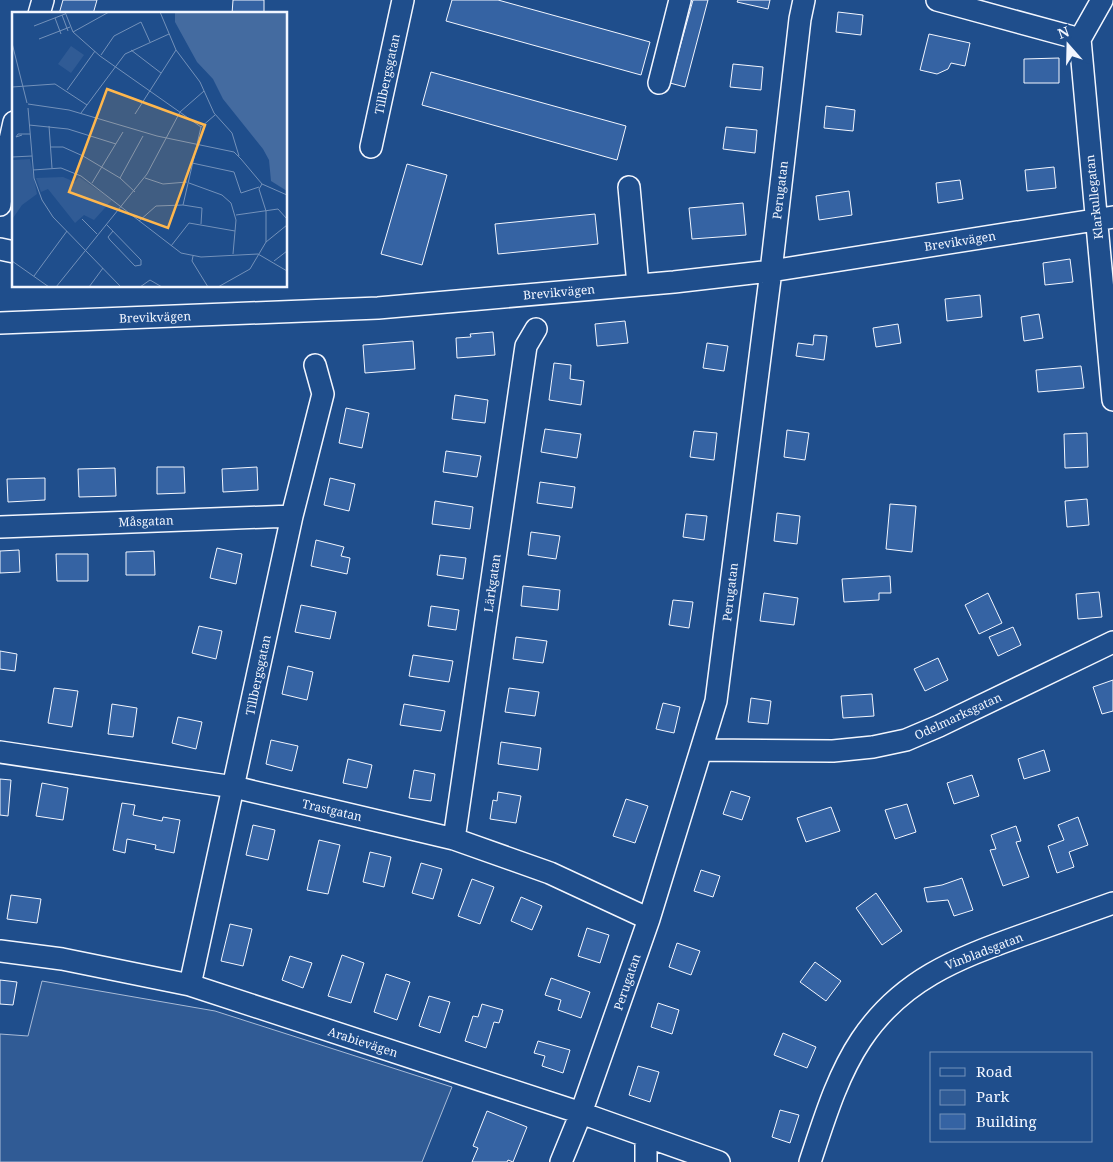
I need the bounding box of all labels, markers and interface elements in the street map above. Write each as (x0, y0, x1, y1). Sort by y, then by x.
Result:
inset map (12, 12, 288, 288)
north arrow (1043, 20, 1093, 70)
text: N (1055, 21, 1072, 43)
street label: Tillbergsgatan (370, 32, 404, 116)
street label: Klarkullegatan (1081, 154, 1107, 240)
street label: Perugatan (768, 159, 792, 220)
street label: Brevikvägen (923, 227, 997, 255)
street label: Brevikvägen (522, 280, 596, 304)
street label: Brevikvägen (119, 307, 192, 327)
street label: Måsgatan (118, 512, 174, 530)
street label: Lärkgatan (480, 553, 505, 613)
street label: Perugatan (718, 561, 742, 622)
street label: Tillbergsgatan (241, 633, 275, 717)
street label: Odelmarksgatan (912, 688, 1005, 744)
street label: Trastgatan (300, 795, 364, 825)
street label: Vinbladsgatan (943, 928, 1026, 974)
street label: Perugatan (609, 951, 645, 1013)
street label: Arabievägen (326, 1023, 400, 1061)
legend (930, 1052, 1093, 1142)
text: Road (976, 1061, 1012, 1081)
text: Park (976, 1086, 1010, 1106)
text: Building (976, 1111, 1037, 1131)

